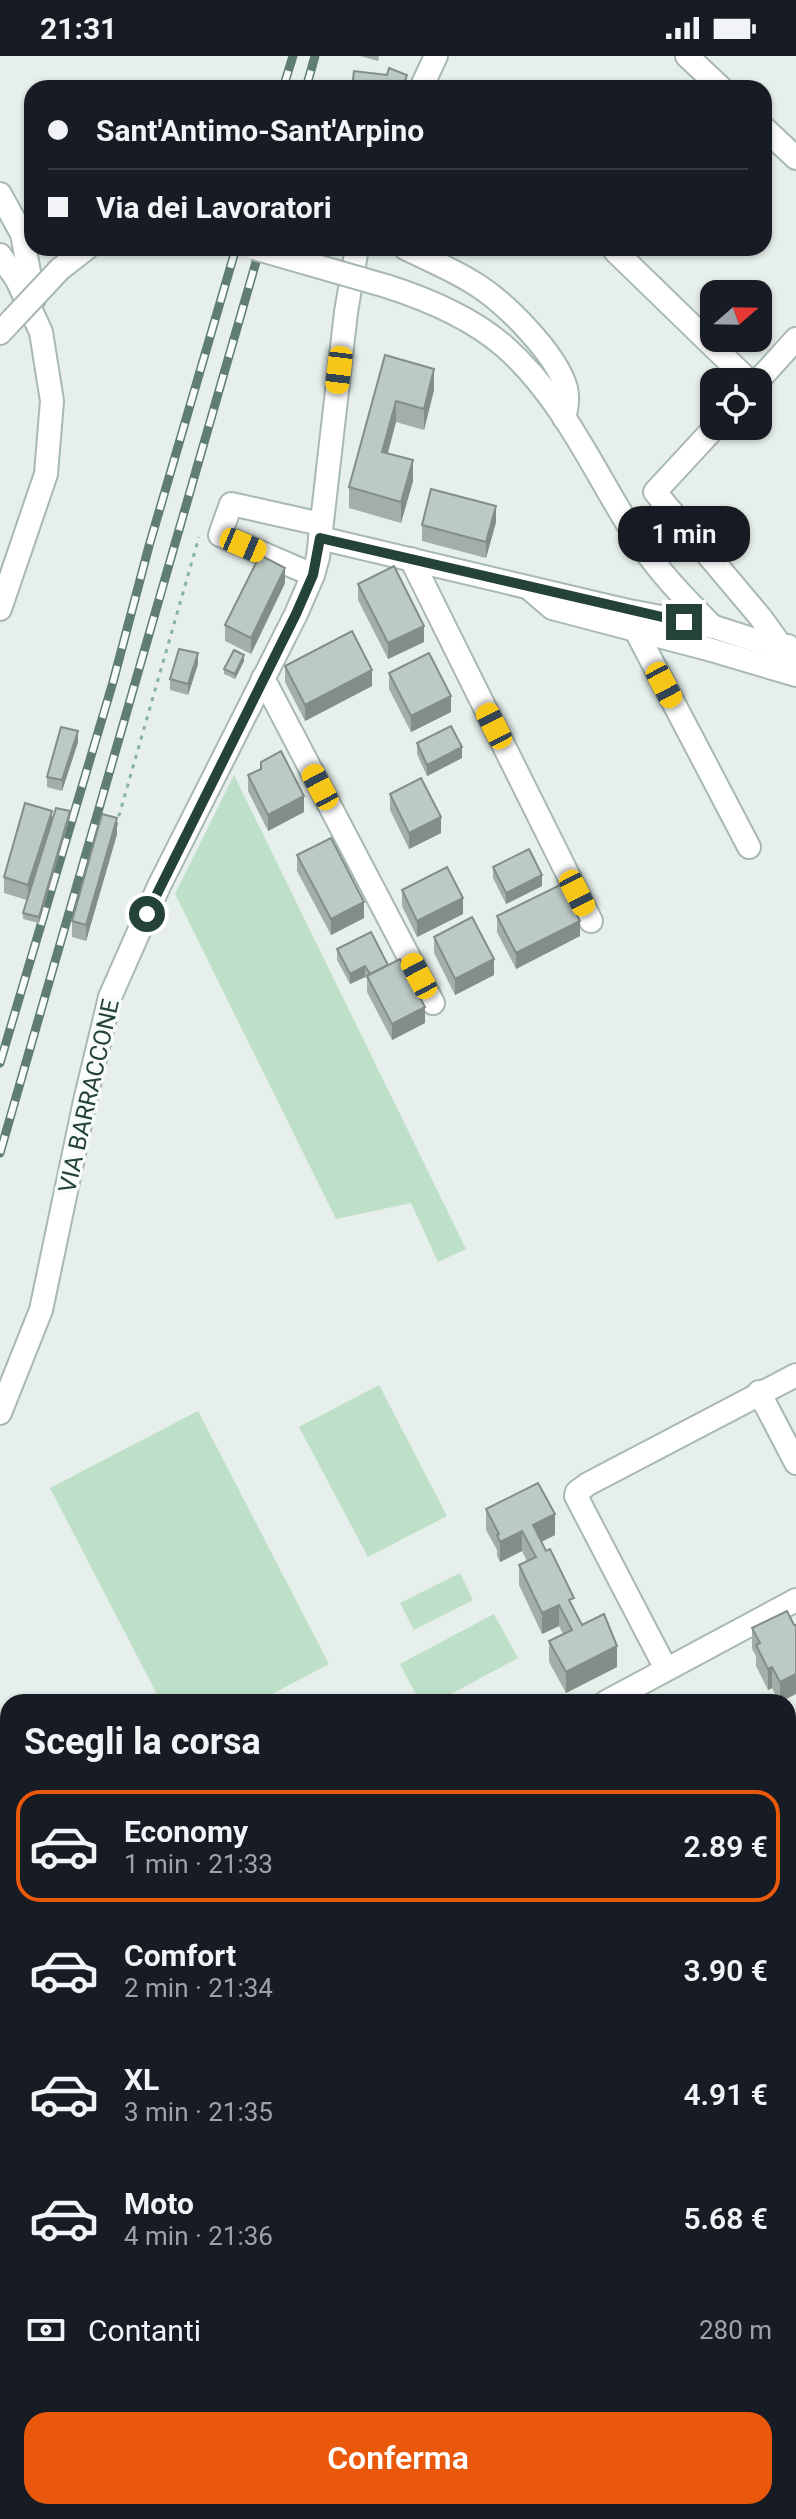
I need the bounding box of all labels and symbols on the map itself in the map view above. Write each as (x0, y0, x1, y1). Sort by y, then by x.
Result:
north arrow (700, 280, 772, 352)
car (324, 345, 354, 395)
callout: 1 min (618, 506, 750, 562)
car (216, 525, 270, 565)
route end (666, 604, 702, 640)
car (642, 658, 686, 712)
car (472, 699, 516, 753)
car (298, 760, 342, 814)
car (555, 866, 599, 920)
route start (129, 896, 165, 932)
car (397, 949, 441, 1003)
street label: VIA BARRACCONE (53, 996, 125, 1196)

